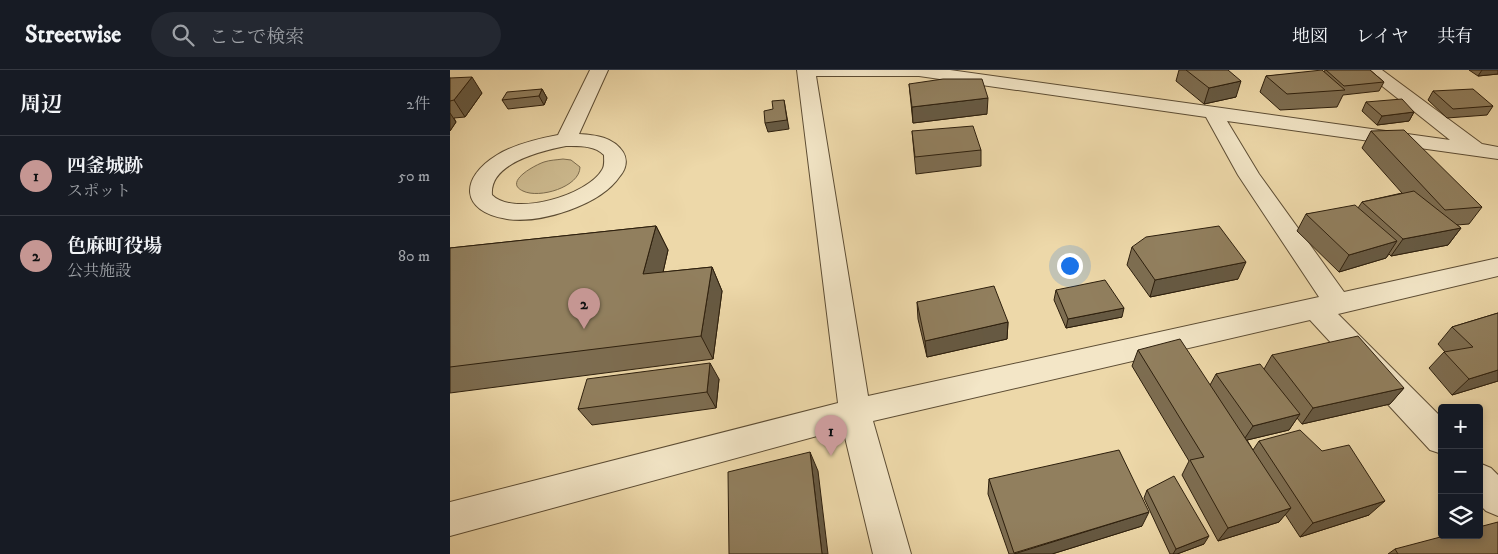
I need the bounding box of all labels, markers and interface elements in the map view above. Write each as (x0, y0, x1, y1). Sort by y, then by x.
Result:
search box (151, 12, 501, 57)
text: Streetwise (25, 20, 121, 50)
icon: search (169, 21, 197, 49)
text: ここで検索 (209, 26, 304, 49)
text: 地図 (1292, 26, 1328, 48)
text: レイヤ (1356, 26, 1409, 48)
text: 共有 (1437, 26, 1473, 48)
text: 周辺 (20, 92, 62, 118)
text: 2件 (406, 94, 430, 114)
text: 四釜城跡 (67, 155, 143, 178)
text: 1 (33, 166, 39, 186)
text: 50 m (398, 166, 430, 186)
text: スポット (67, 181, 131, 201)
text: 色麻町役場 (67, 235, 162, 258)
text: 2 (32, 246, 40, 266)
text: 80 m (398, 246, 430, 266)
your location (1057, 253, 1083, 279)
text: 公共施設 (67, 261, 131, 281)
pin: 2 (568, 288, 600, 329)
map controls (1438, 404, 1483, 539)
button: + (1438, 404, 1483, 449)
pin: 1 (815, 415, 847, 456)
button: − (1438, 449, 1483, 494)
button: layers (1438, 494, 1483, 539)

